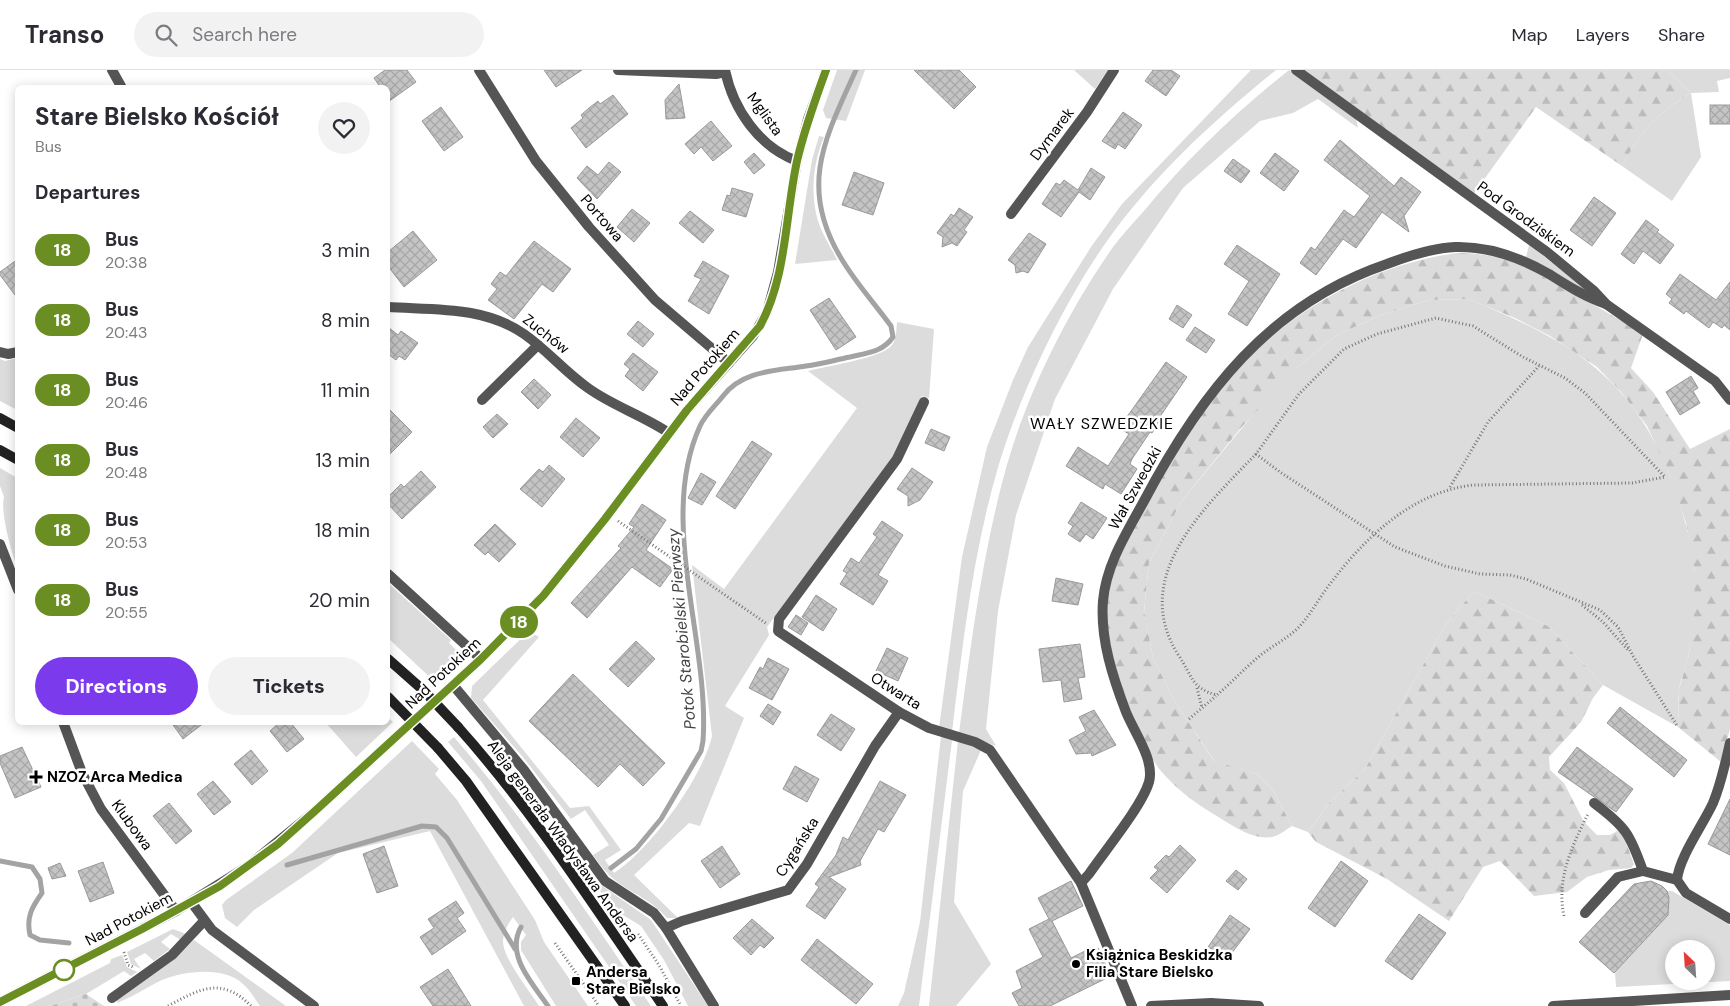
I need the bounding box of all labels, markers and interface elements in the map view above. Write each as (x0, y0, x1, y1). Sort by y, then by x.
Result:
search box (134, 12, 484, 57)
text: Transo (25, 19, 104, 50)
icon: search (152, 21, 180, 49)
text: Search here (192, 22, 297, 47)
text: Map (1512, 23, 1548, 47)
text: Layers (1576, 23, 1630, 47)
text: Share (1658, 23, 1705, 47)
street label: Mglista (742, 88, 788, 140)
text: Stare Bielsko Kościół (35, 101, 279, 132)
button: heart (318, 102, 370, 154)
street label: Dymarek (1025, 103, 1079, 165)
text: Bus (35, 136, 62, 157)
street label: Pod Grodziskiem (1473, 177, 1579, 261)
text: Departures (35, 180, 140, 205)
street label: Portowa (576, 190, 628, 246)
text: Bus (105, 227, 139, 252)
text: 18 (54, 238, 71, 262)
text: 3 min (321, 238, 370, 263)
text: 20:38 (105, 252, 147, 273)
text: Bus (105, 297, 139, 322)
text: 18 (54, 308, 71, 332)
text: 8 min (321, 308, 370, 333)
street label: Zuchów (519, 310, 574, 359)
text: 20:43 (105, 322, 147, 343)
street label: Nad Potokiem (666, 324, 744, 410)
text: Bus (105, 367, 139, 392)
text: 18 (54, 378, 71, 402)
text: 11 min (321, 378, 370, 403)
text: 20:46 (105, 392, 148, 413)
district label: WAŁY SZWEDZKIE (1030, 413, 1174, 434)
text: Bus (105, 437, 139, 462)
street label: Wał Szwedzki (1104, 443, 1166, 533)
text: 18 (54, 448, 71, 472)
text: 13 min (315, 448, 370, 473)
text: 20:48 (105, 462, 148, 483)
text: Bus (105, 507, 139, 532)
text: 18 (54, 518, 71, 542)
text: 18 min (315, 518, 370, 543)
water label: Potok Starobielski Pierwszy (662, 526, 701, 730)
text: 20:53 (105, 532, 147, 553)
text: Bus (105, 577, 139, 602)
text: 18 (54, 588, 71, 612)
text: 20 min (309, 588, 370, 613)
text: 20:55 (105, 602, 148, 623)
line badge: 18 (496, 606, 542, 638)
text: 18 (510, 610, 528, 634)
street label: Nad Potokiem (401, 633, 485, 713)
button: Directions (35, 657, 198, 715)
button: Tickets (208, 657, 370, 715)
street label: Otwarta (867, 668, 925, 714)
street label: Aleja generała Władysława Andersa (483, 736, 643, 946)
place label: NZOZ Arca Medica (47, 767, 182, 787)
marker: NZOZ Arca Medica (29, 770, 43, 784)
street label: Klubowa (107, 796, 157, 854)
street label: Cygańska (771, 813, 823, 881)
street label: Nad Potokiem (82, 888, 176, 950)
north arrow (1665, 940, 1715, 990)
map controls (1665, 940, 1715, 990)
place label: Książnica Beskidzka Filia Stare Bielsko (1086, 945, 1232, 982)
marker: Książnica Beskidzka Filia Stare Bielsko (1070, 958, 1082, 970)
unlabelled marker (53, 959, 75, 981)
place label: Andersa Stare Bielsko (586, 962, 681, 999)
marker: Andersa Stare Bielsko (570, 975, 582, 987)

